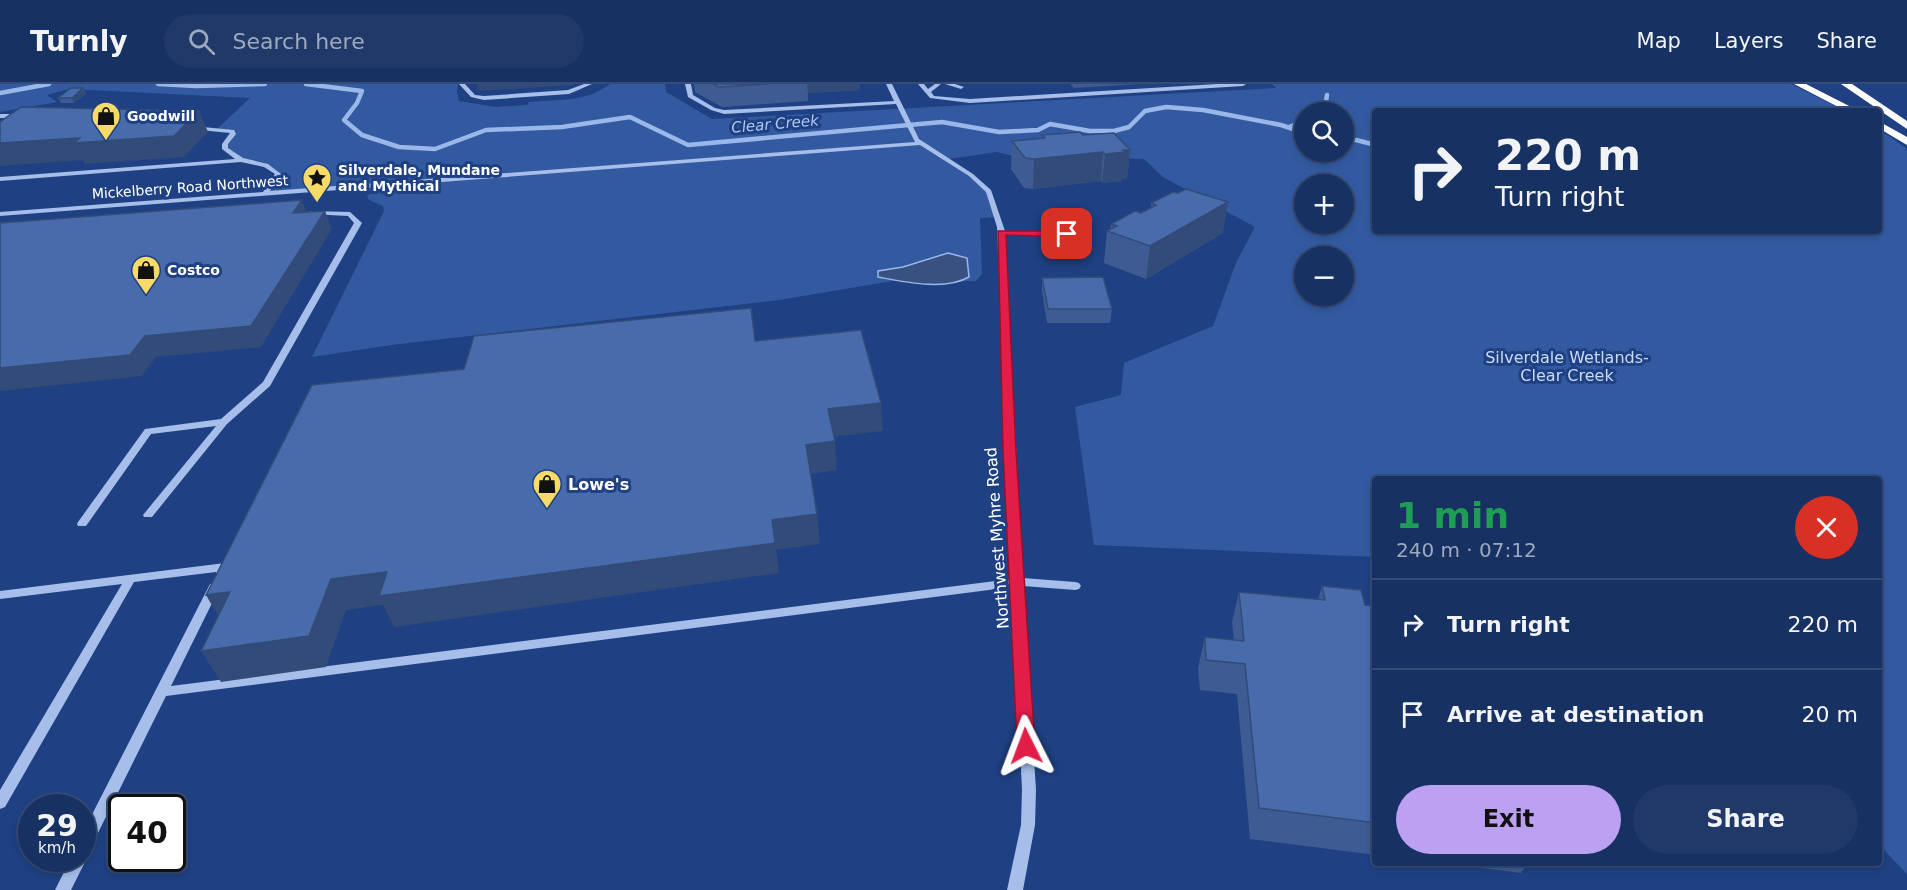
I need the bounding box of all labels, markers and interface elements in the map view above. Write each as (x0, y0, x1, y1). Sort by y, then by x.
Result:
search box (164, 14, 584, 68)
text: Turnly (30, 25, 128, 58)
icon: search (185, 25, 218, 58)
text: Search here (233, 29, 365, 54)
text: Map (1637, 29, 1681, 53)
text: Layers (1714, 29, 1783, 53)
text: Share (1816, 29, 1877, 53)
shop icon: Goodwill (90, 100, 122, 142)
map controls (1294, 102, 1354, 306)
button: search (1294, 102, 1354, 162)
place label: Goodwill (127, 108, 195, 124)
water label: Clear Creek (730, 111, 821, 137)
text: 220 m (1495, 131, 1641, 180)
icon: right (1396, 132, 1474, 210)
place icon: Silverdale, Mundane and Mythical (301, 162, 333, 204)
place label: Silverdale, Mundane and Mythical (338, 162, 500, 194)
street label: Mickelberry Road Northwest (91, 172, 289, 202)
button: + (1294, 174, 1354, 234)
text: Turn right (1495, 181, 1624, 212)
pin (1041, 208, 1092, 259)
icon: arrive (1050, 217, 1083, 250)
button: − (1294, 246, 1354, 306)
shop icon: Costco (130, 254, 162, 296)
place label: Costco (167, 262, 220, 278)
park label: Silverdale Wetlands- Clear Creek (1485, 348, 1649, 385)
street label: Northwest Myhre Road (981, 447, 1013, 629)
shop icon: Lowe's (531, 468, 563, 510)
place label: Lowe's (568, 475, 629, 494)
text: 1 min (1396, 495, 1509, 536)
button: close (1795, 496, 1858, 559)
text: 240 m · 07:12 (1396, 538, 1537, 562)
icon: right (1396, 608, 1429, 641)
text: Turn right (1447, 612, 1570, 637)
text: 220 m (1788, 612, 1858, 637)
icon: arrive (1396, 698, 1429, 731)
text: Arrive at destination (1447, 702, 1704, 727)
text: 20 m (1802, 702, 1858, 727)
position arrow (994, 714, 1058, 778)
button: Exit (1396, 785, 1621, 854)
button: Share (1633, 785, 1858, 854)
speed limit sign: 40 (108, 794, 186, 872)
text: 29 (36, 808, 78, 843)
text: km/h (38, 839, 76, 857)

